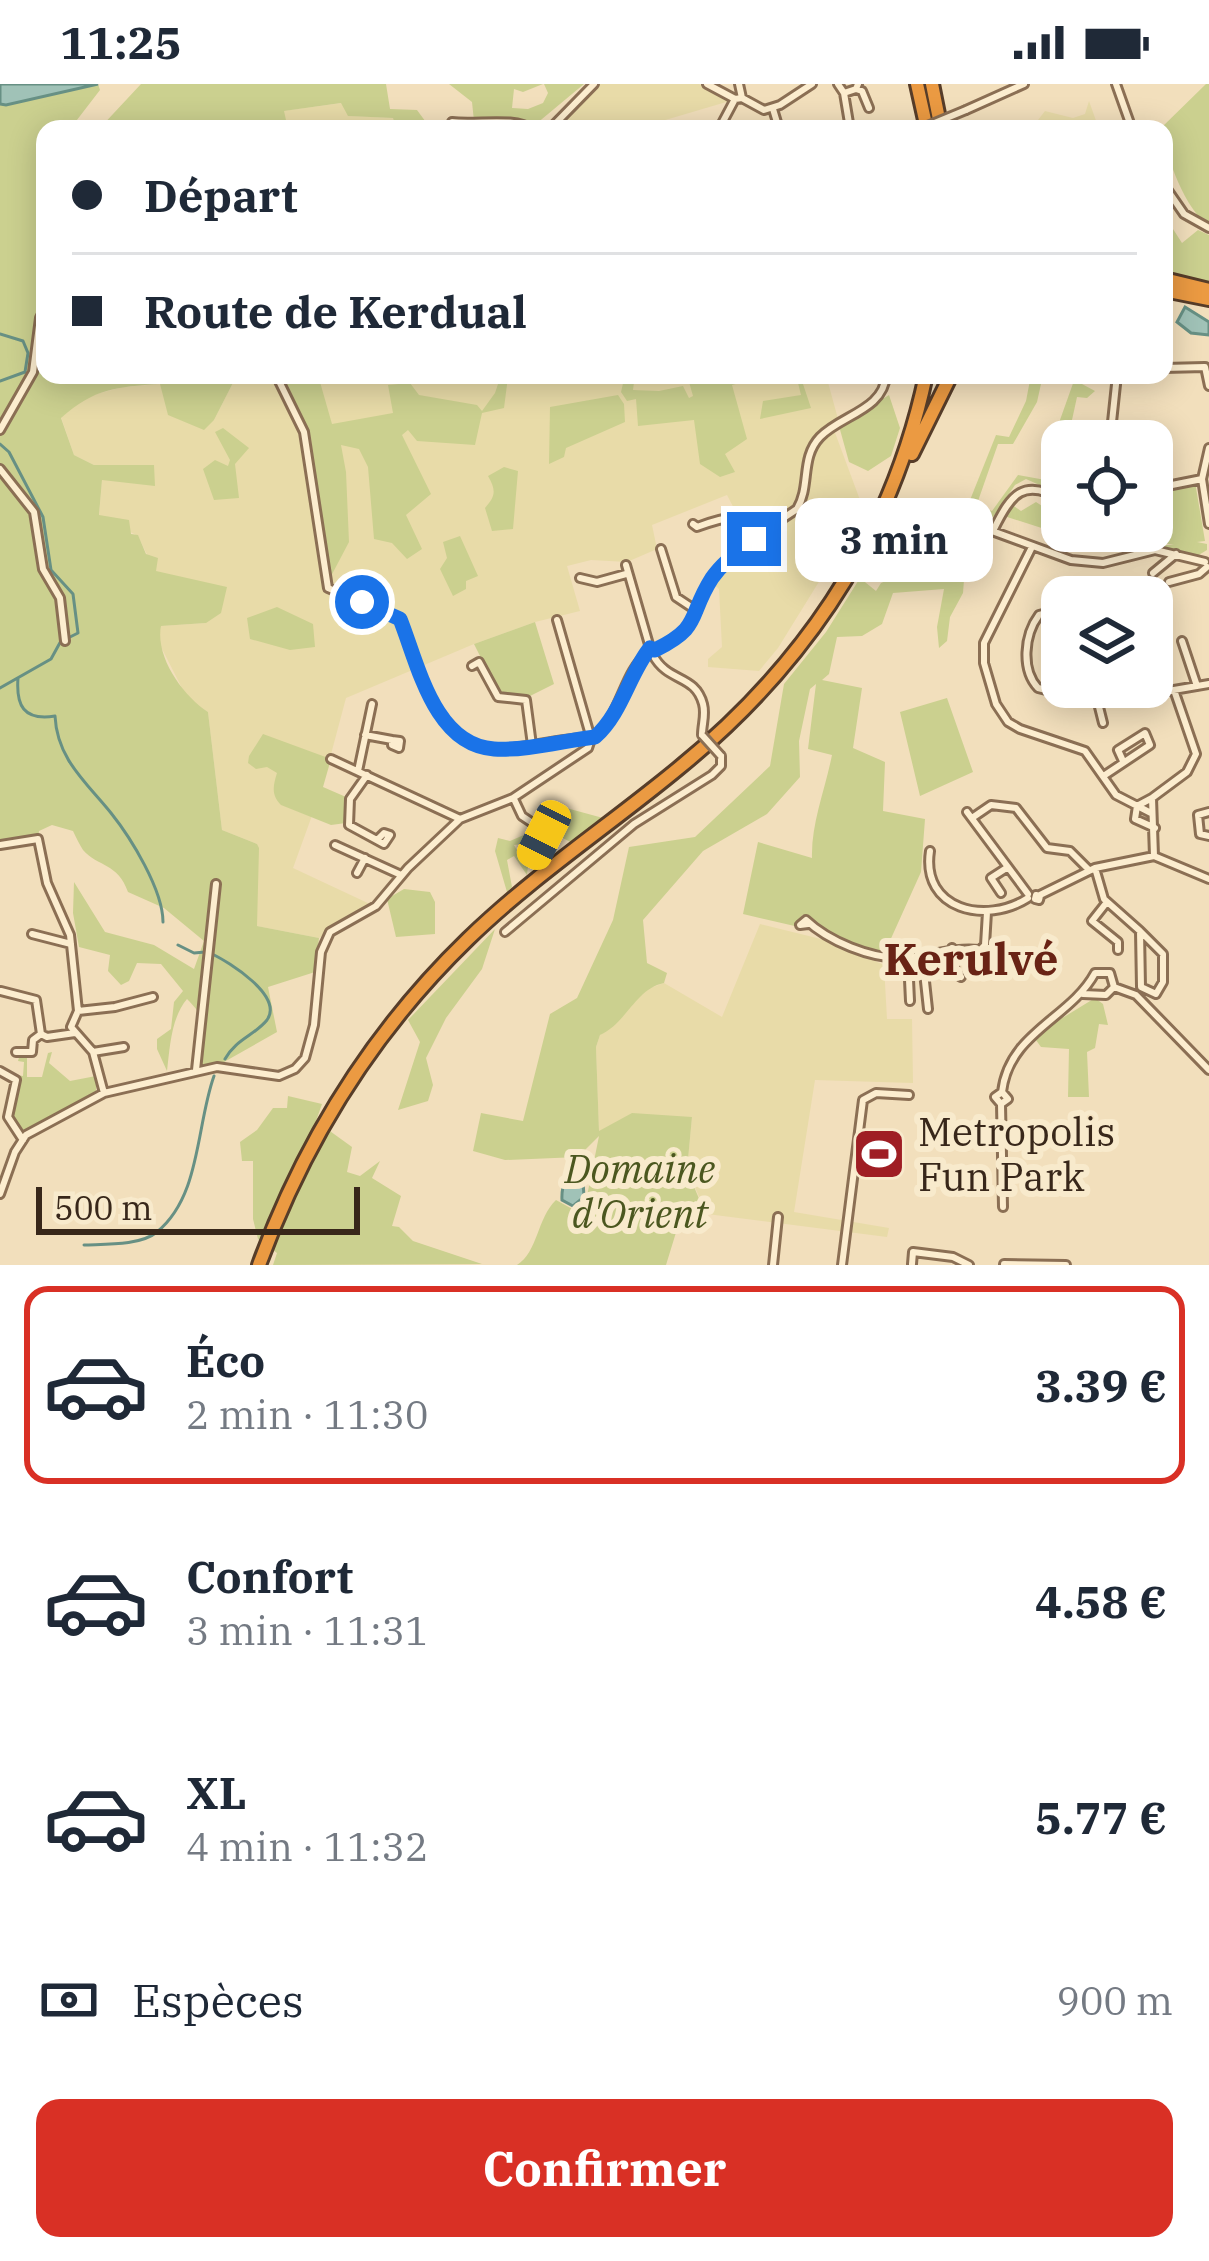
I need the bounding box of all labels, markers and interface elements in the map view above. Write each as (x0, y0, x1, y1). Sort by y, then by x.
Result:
text: 11:25 (60, 13, 182, 71)
text: Départ (144, 166, 298, 224)
text: Route de Kerdual (144, 282, 527, 340)
map controls (1041, 420, 1173, 708)
button: locate (1041, 420, 1173, 552)
callout: 3 min (796, 497, 994, 581)
route end (727, 512, 781, 566)
text: 3 min (839, 514, 949, 565)
route start (335, 575, 389, 629)
button: layers (1041, 576, 1173, 708)
car (512, 795, 576, 875)
district label: Kerulvé (883, 929, 1059, 987)
place label: Metropolis Fun Park (918, 1106, 1115, 1202)
sports icon: Metropolis Fun Park (851, 1126, 907, 1182)
park label: Domaine d'Orient (564, 1143, 715, 1239)
scale bar (36, 1181, 360, 1234)
text: 500 m (54, 1186, 153, 1229)
icon: car (42, 1331, 150, 1439)
text: Éco (186, 1331, 265, 1389)
text: 3.39 € (1035, 1356, 1167, 1414)
text: 2 min · 11:30 (186, 1389, 428, 1440)
icon: car (42, 1547, 150, 1655)
text: Confort (186, 1547, 353, 1605)
text: 4.58 € (1035, 1572, 1167, 1630)
text: 3 min · 11:31 (186, 1605, 428, 1656)
icon: car (42, 1763, 150, 1871)
text: XL (186, 1763, 247, 1821)
text: 5.77 € (1035, 1788, 1167, 1846)
text: 4 min · 11:32 (186, 1821, 428, 1872)
icon: cash (36, 1967, 102, 2033)
text: Espèces (132, 1971, 304, 2029)
text: 900 m (1057, 1975, 1173, 2026)
button: Confirmer (36, 2099, 1173, 2237)

